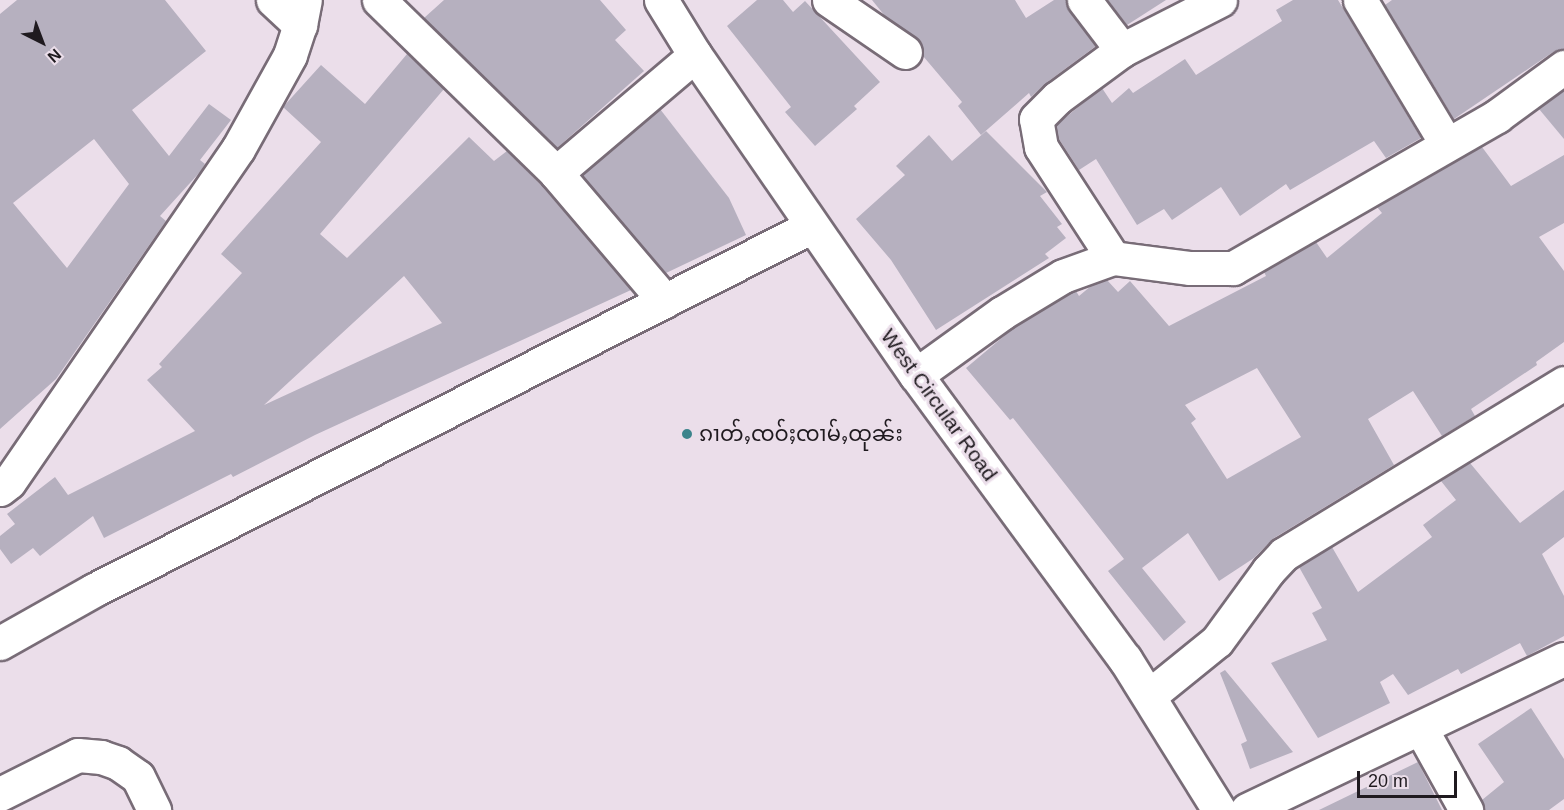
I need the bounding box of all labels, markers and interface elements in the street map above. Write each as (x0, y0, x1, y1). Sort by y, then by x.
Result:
north arrow (12, 12, 72, 72)
text: N (44, 46, 64, 66)
street label: West Circular Road (875, 324, 1003, 486)
place label: ၵၢတ်ႇၸဝ်ႈၸၢမ်ႇထုၼ်း (699, 421, 903, 447)
marker: ၵၢတ်ႇၸဝ်ႈၸၢမ်ႇထုၼ်း (680, 427, 694, 441)
scale bar (1360, 759, 1460, 797)
text: 20 m (1368, 771, 1408, 791)

